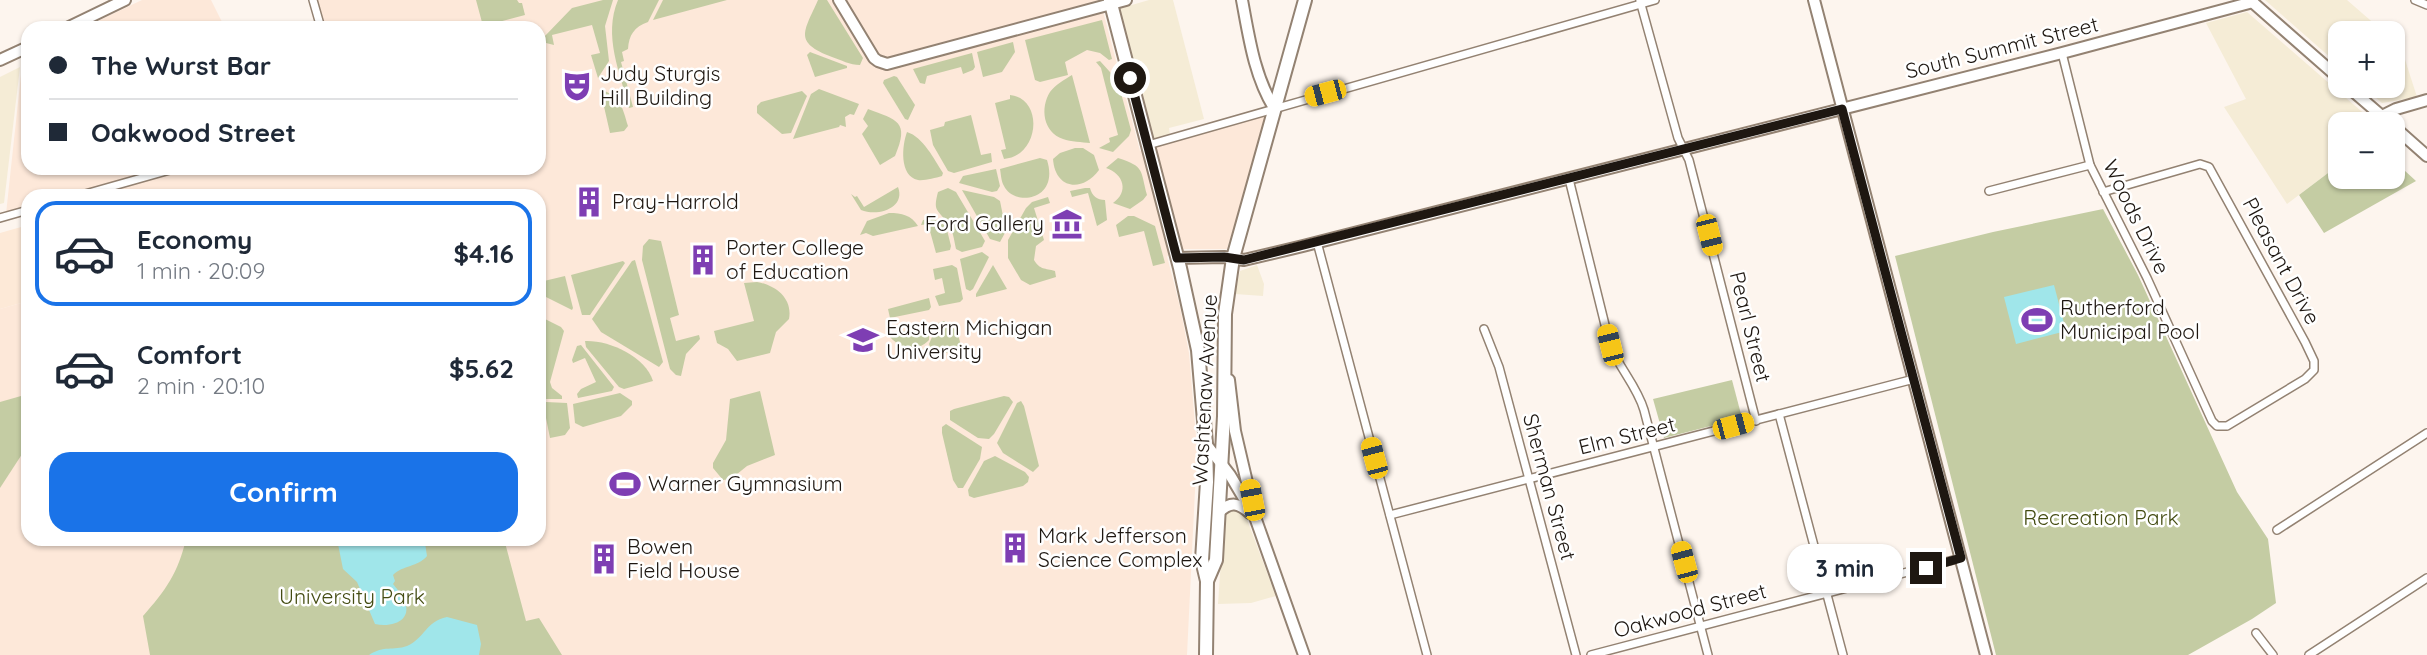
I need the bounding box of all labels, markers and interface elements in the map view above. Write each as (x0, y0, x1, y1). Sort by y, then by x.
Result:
street label: South Summit Street (1903, 10, 2101, 84)
map controls (2328, 21, 2405, 189)
button: + (2328, 21, 2405, 98)
text: The Wurst Bar (91, 49, 271, 82)
place label: Judy Sturgis Hill Building (600, 60, 720, 110)
route start (1114, 62, 1146, 94)
theatre icon: Judy Sturgis Hill Building (560, 69, 594, 103)
car (1302, 77, 1349, 109)
button: − (2328, 112, 2405, 189)
text: Oakwood Street (91, 116, 296, 149)
street label: Woods Drive (2098, 155, 2176, 278)
building icon: Pray-Harrold (572, 185, 606, 219)
place label: Pray-Harrold (612, 188, 739, 214)
street label: Pleasant Drive (2238, 193, 2326, 328)
museum icon: Ford Gallery (1050, 207, 1084, 241)
place label: Ford Gallery (925, 210, 1044, 236)
car (1694, 212, 1725, 258)
icon: car (53, 222, 116, 285)
text: Economy (137, 223, 252, 256)
place label: Porter College of Education (726, 234, 864, 284)
text: $4.16 (454, 237, 514, 270)
building icon: Porter College of Education (686, 243, 720, 277)
text: 1 min · 20:09 (137, 256, 265, 285)
street label: Pearl Street (1725, 269, 1777, 385)
street label: Washtenaw Avenue (1186, 294, 1222, 486)
place label: Rutherford Municipal Pool (2060, 294, 2200, 344)
sports icon: Rutherford Municipal Pool (2020, 303, 2054, 337)
place label: Eastern Michigan University (886, 314, 1052, 364)
car (1595, 322, 1626, 368)
school or university icon: Eastern Michigan University (846, 323, 880, 357)
icon: car (53, 337, 116, 400)
text: Comfort (137, 338, 242, 371)
text: $5.62 (449, 352, 514, 385)
text: 2 min · 20:10 (137, 371, 265, 400)
street label: Elm Street (1576, 410, 1678, 460)
car (1710, 410, 1757, 442)
street label: Sherman Street (1518, 411, 1582, 563)
car (1359, 435, 1390, 481)
button: Confirm (49, 452, 518, 532)
sports icon: Warner Gymnasium (608, 467, 642, 501)
place label: Warner Gymnasium (648, 470, 843, 496)
car (1238, 477, 1267, 523)
park label: Recreation Park (2023, 504, 2179, 530)
place label: Mark Jefferson Science Complex (1038, 522, 1202, 572)
building icon: Mark Jefferson Science Complex (998, 531, 1032, 565)
place label: Bowen Field House (627, 533, 740, 583)
car (1669, 539, 1700, 585)
building icon: Bowen Field House (587, 542, 621, 576)
callout: 3 min (1786, 544, 1902, 592)
route end (1910, 552, 1942, 584)
text: 3 min (1815, 554, 1875, 583)
street label: Oakwood Street (1611, 577, 1769, 643)
park label: University Park (279, 583, 425, 609)

